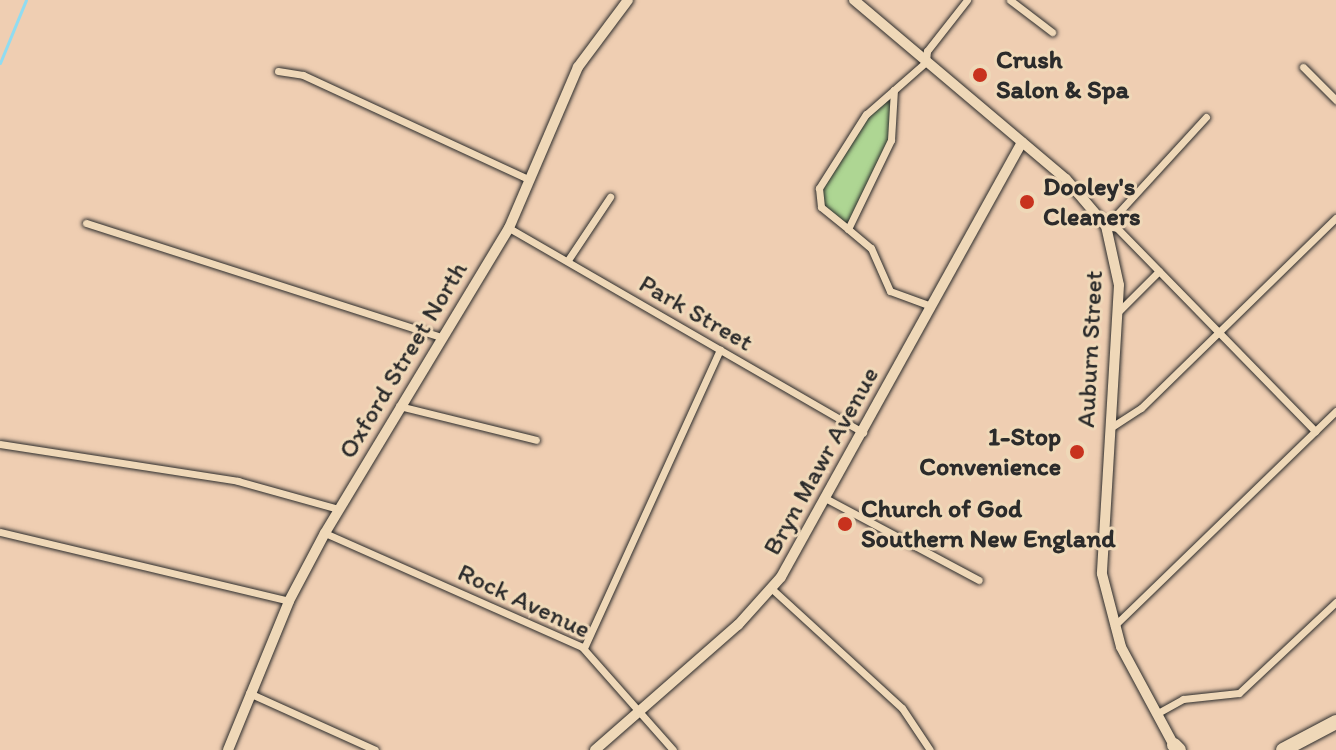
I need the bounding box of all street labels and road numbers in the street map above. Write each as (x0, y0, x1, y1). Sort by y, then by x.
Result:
street label: Oxford Street North (332, 256, 474, 464)
street label: Park Street (634, 268, 758, 358)
street label: Auburn Street (1070, 269, 1110, 429)
street label: Bryn Mawr Avenue (757, 362, 885, 560)
street label: Rock Avenue (453, 557, 595, 645)

